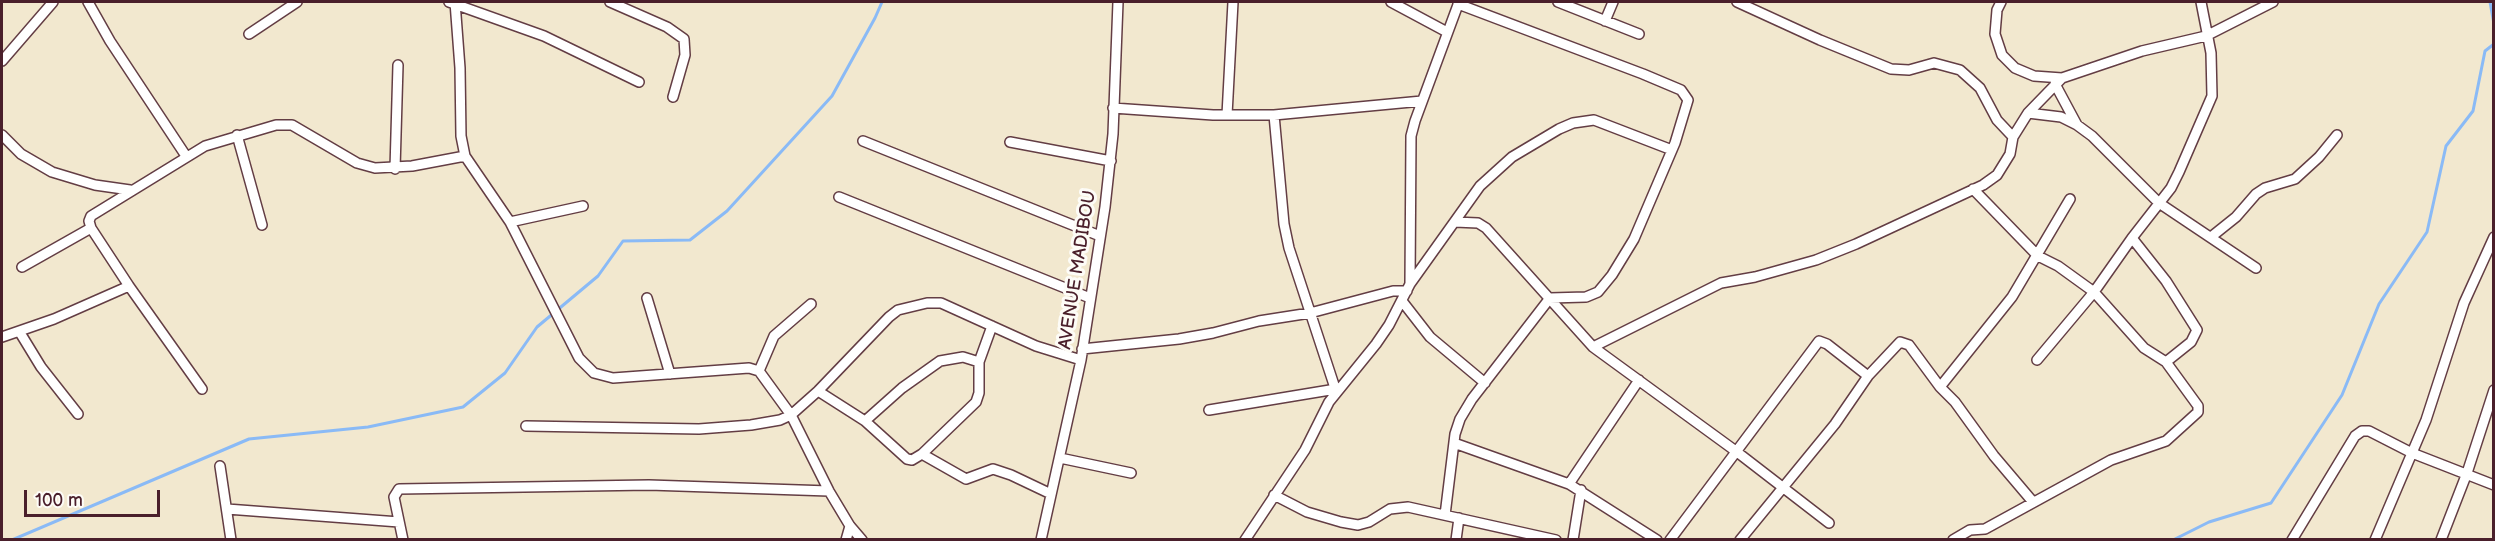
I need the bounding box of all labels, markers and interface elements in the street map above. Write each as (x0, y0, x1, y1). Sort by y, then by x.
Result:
street label: AVENUE MADIBOU (1055, 189, 1101, 351)
scale bar (27, 478, 164, 516)
text: 100 m (35, 490, 83, 511)

